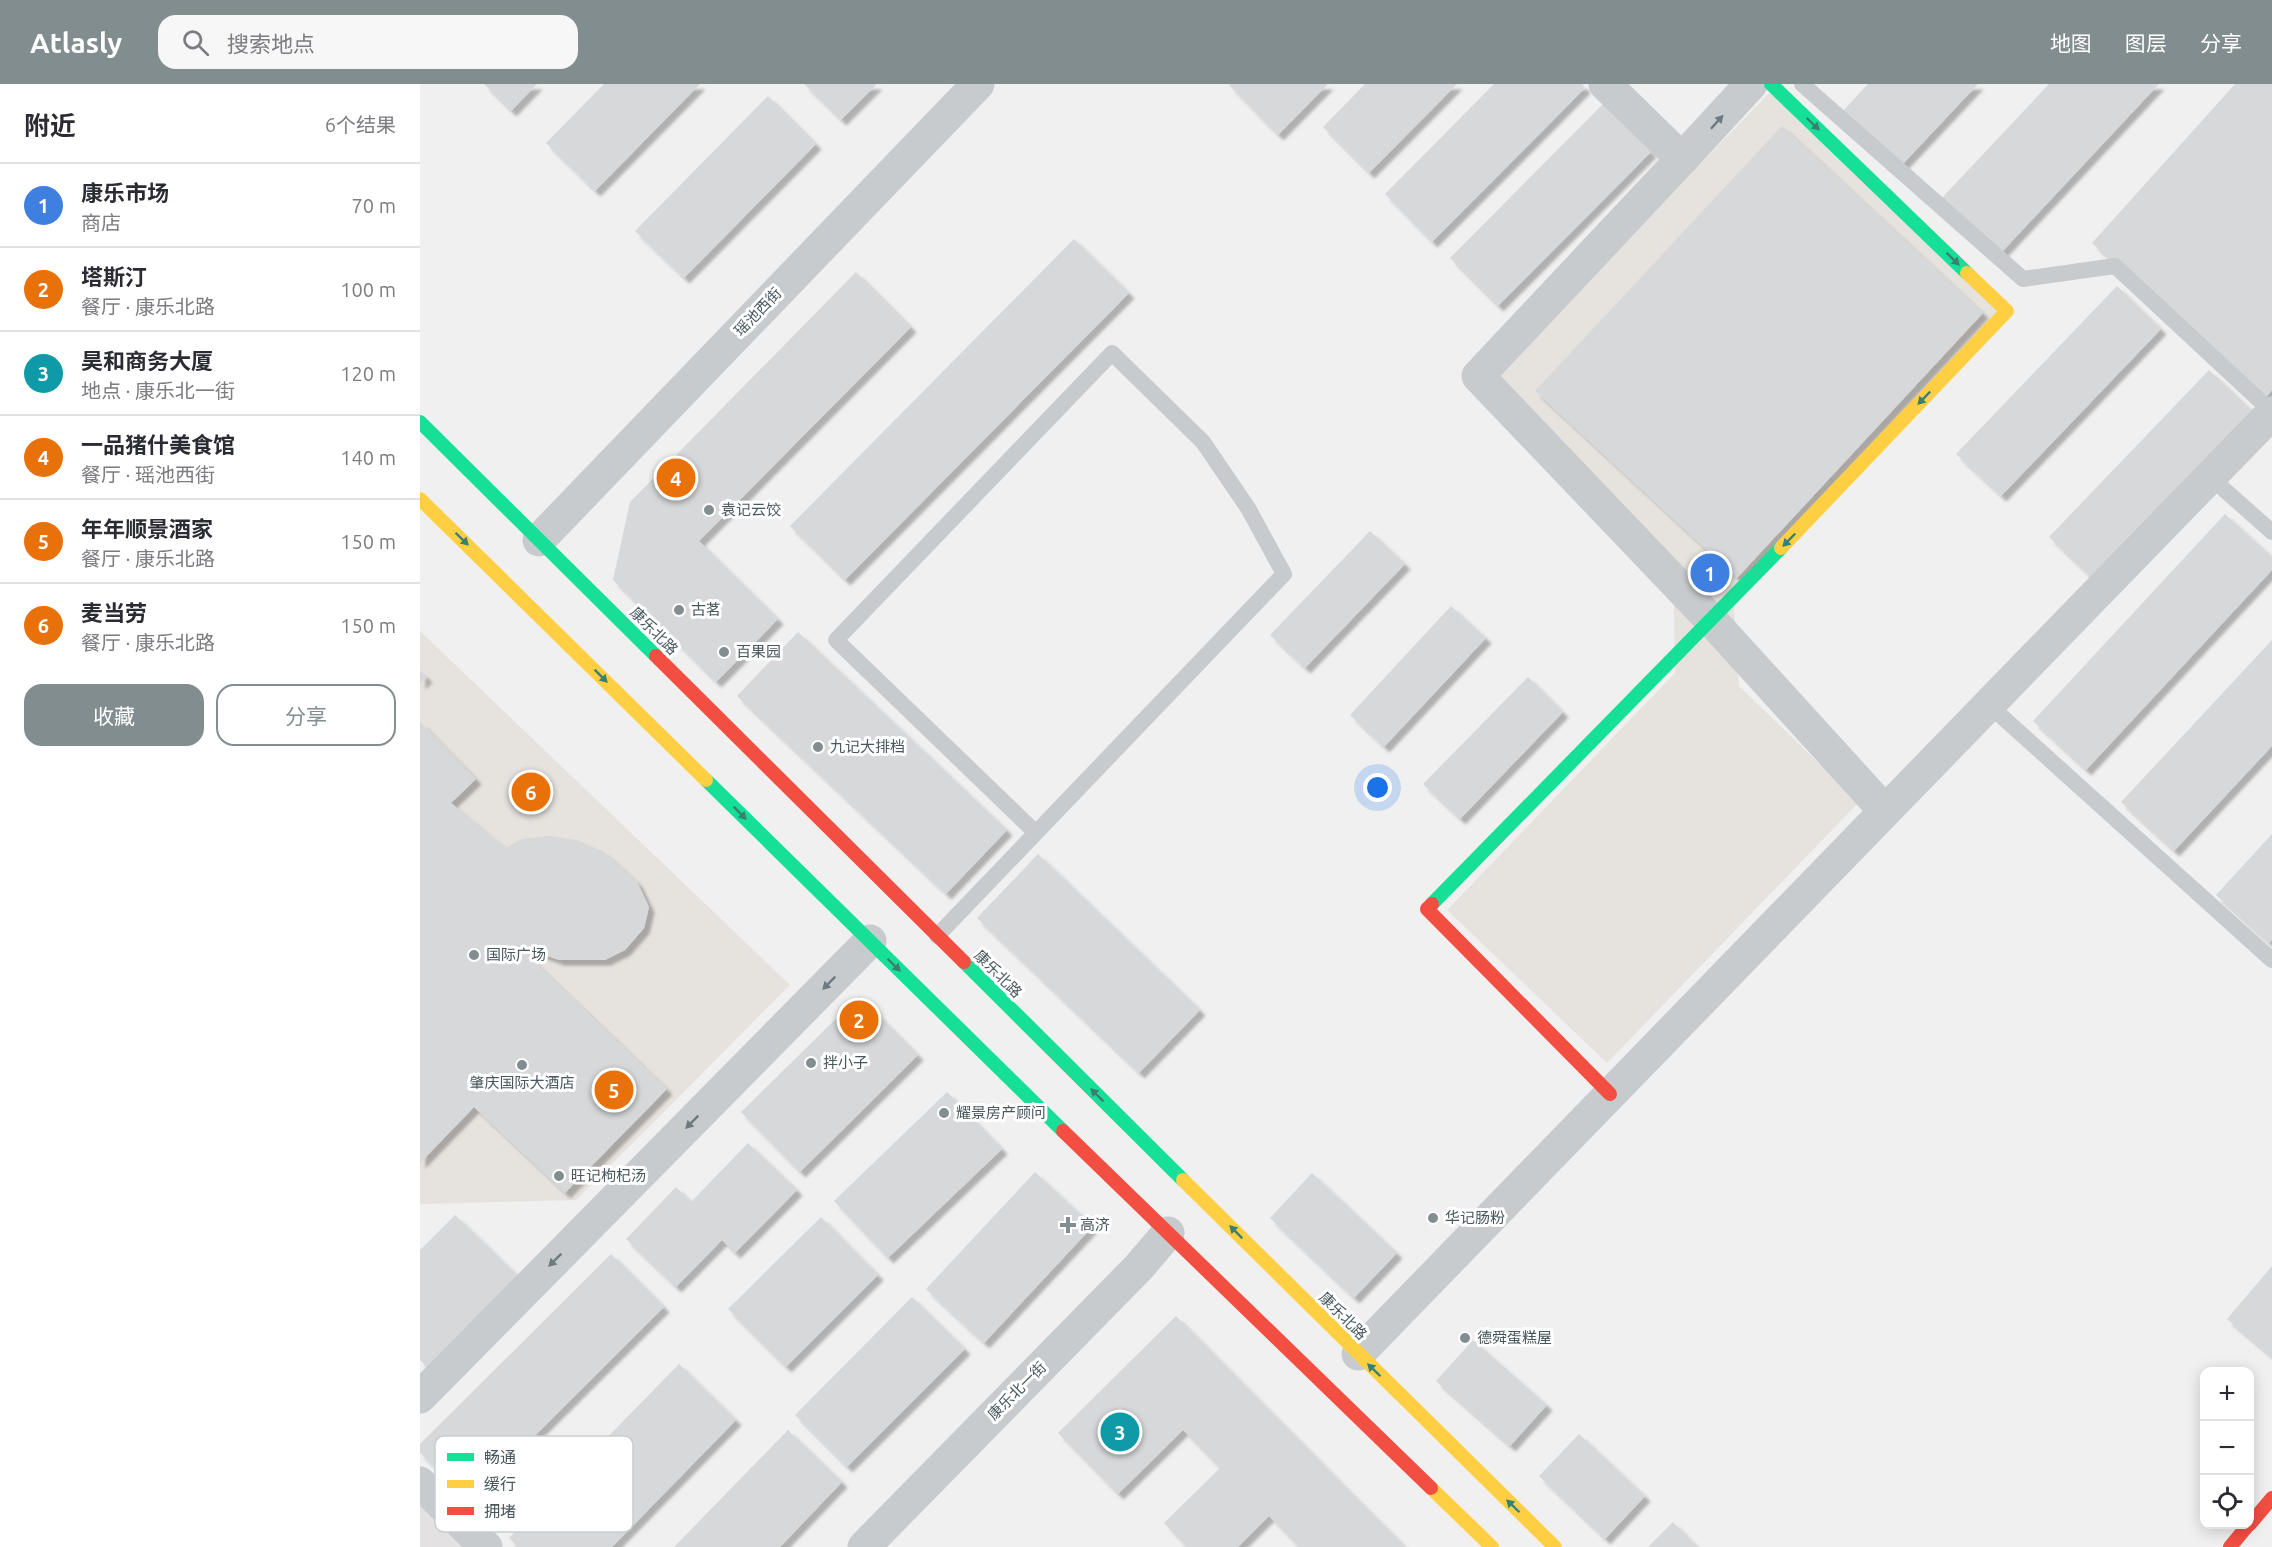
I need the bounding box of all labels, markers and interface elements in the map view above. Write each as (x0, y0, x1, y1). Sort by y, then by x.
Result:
search box (158, 15, 578, 69)
icon: search (179, 26, 212, 59)
text: Atlasly (30, 27, 122, 58)
text: 搜索地点 (227, 31, 315, 56)
text: 地图 (2050, 31, 2092, 55)
text: 图层 (2125, 31, 2167, 55)
text: 分享 (2200, 31, 2242, 55)
text: 附近 (24, 111, 76, 140)
text: 6个结果 (325, 113, 396, 136)
one-way arrow (1710, 114, 1724, 129)
one-way arrow (1805, 117, 1819, 131)
text: 康乐市场 (81, 180, 169, 205)
text: 1 (38, 194, 49, 217)
text: 70 m (352, 194, 396, 217)
text: 商店 (81, 211, 121, 234)
one-way arrow (1946, 252, 1960, 266)
text: 塔斯汀 (81, 264, 147, 289)
text: 2 (38, 278, 49, 301)
text: 100 m (340, 278, 396, 301)
street label: 瑶池西街 (731, 284, 785, 339)
text: 餐厅 · 康乐北路 (81, 295, 215, 318)
text: 昊和商务大厦 (81, 348, 213, 373)
text: 3 (38, 362, 49, 385)
text: 120 m (340, 362, 396, 385)
text: 地点 · 康乐北一街 (81, 379, 235, 402)
one-way arrow (1917, 391, 1931, 405)
text: 一品猪什美食馆 (81, 432, 235, 457)
text: 4 (38, 446, 49, 469)
text: 140 m (340, 446, 396, 469)
pin: 4 (656, 456, 696, 500)
text: 餐厅 · 瑶池西街 (81, 463, 215, 486)
place label: 袁记云饺 (721, 501, 781, 518)
marker: 袁记云饺 (702, 503, 716, 517)
text: 年年顺景酒家 (81, 516, 213, 541)
text: 5 (38, 530, 49, 553)
text: 150 m (340, 530, 396, 553)
one-way arrow (454, 532, 468, 546)
one-way arrow (1783, 533, 1797, 547)
text: 餐厅 · 康乐北路 (81, 547, 215, 570)
pin: 1 (1690, 550, 1730, 596)
text: 麦当劳 (81, 600, 147, 625)
place label: 古茗 (691, 601, 721, 618)
street label: 康乐北路 (627, 603, 682, 658)
marker: 古茗 (672, 603, 686, 617)
text: 6 (38, 614, 49, 637)
text: 150 m (340, 614, 396, 637)
text: 餐厅 · 康乐北路 (81, 631, 215, 654)
place label: 百果园 (736, 643, 781, 660)
marker: 百果园 (717, 645, 731, 659)
one-way arrow (594, 668, 608, 682)
button: 收藏 (24, 684, 204, 746)
button: 分享 (216, 684, 396, 746)
place label: 九记大排档 (830, 738, 905, 755)
marker: 九记大排档 (811, 740, 825, 754)
pin: 6 (512, 770, 550, 814)
your location (1363, 773, 1392, 802)
one-way arrow (732, 806, 747, 820)
place label: 国际广场 (486, 946, 546, 963)
street label: 康乐北路 (971, 946, 1026, 1001)
marker: 国际广场 (467, 948, 481, 962)
one-way arrow (886, 957, 900, 971)
one-way arrow (822, 975, 836, 989)
pin: 2 (840, 998, 878, 1042)
place label: 拌小子 (823, 1054, 868, 1071)
marker: 拌小子 (804, 1056, 818, 1070)
marker: 肇庆国际大酒店 (515, 1058, 529, 1072)
pin: 5 (594, 1068, 634, 1112)
place label: 肇庆国际大酒店 (469, 1074, 575, 1091)
one-way arrow (1090, 1088, 1104, 1102)
place label: 耀景房产顾问 (956, 1104, 1046, 1121)
marker: 耀景房产顾问 (937, 1106, 951, 1120)
one-way arrow (685, 1114, 699, 1128)
place label: 旺记枸杞汤 (571, 1167, 646, 1184)
marker: 旺记枸杞汤 (552, 1169, 566, 1183)
place label: 华记肠粉 (1445, 1209, 1505, 1226)
marker: 华记肠粉 (1426, 1211, 1440, 1225)
place label: 高济 (1080, 1216, 1110, 1233)
marker: 高济 (1061, 1218, 1075, 1232)
one-way arrow (1229, 1226, 1243, 1240)
one-way arrow (548, 1253, 562, 1267)
street label: 康乐北路 (1316, 1288, 1371, 1343)
place label: 德舜蛋糕屋 (1477, 1329, 1552, 1346)
marker: 德舜蛋糕屋 (1458, 1331, 1472, 1345)
street label: 康乐北一街 (984, 1358, 1049, 1423)
one-way arrow (1367, 1363, 1381, 1377)
map controls (2200, 1367, 2254, 1529)
button: + (2200, 1367, 2254, 1421)
pin: 3 (1100, 1410, 1140, 1454)
button: − (2200, 1421, 2254, 1475)
legend (435, 1436, 633, 1532)
text: 畅通 (484, 1448, 516, 1466)
text: 缓行 (484, 1475, 516, 1493)
button: locate (2200, 1475, 2254, 1529)
one-way arrow (1506, 1499, 1521, 1513)
text: 拥堵 (484, 1502, 516, 1520)

